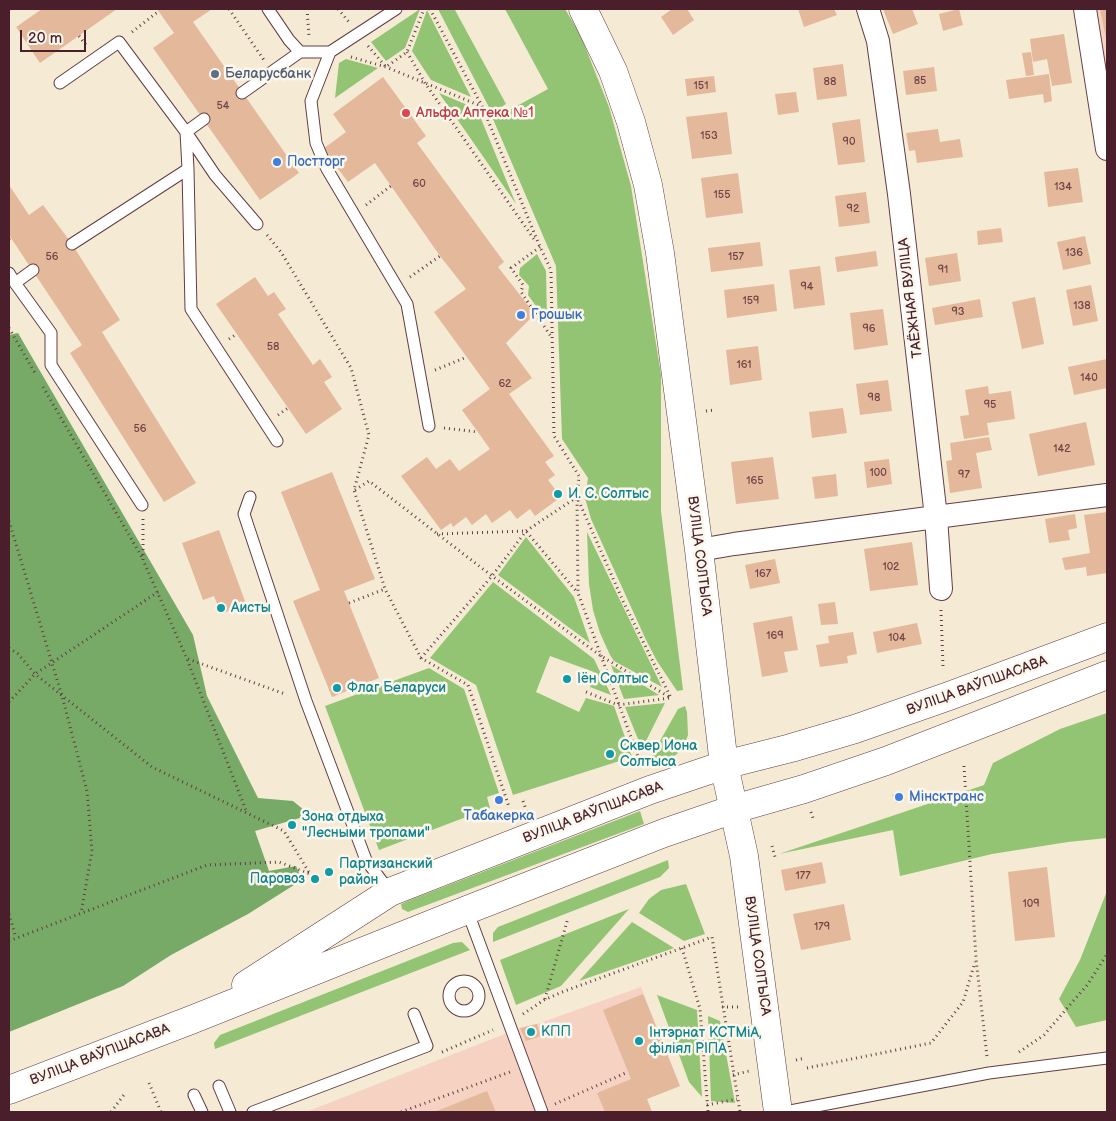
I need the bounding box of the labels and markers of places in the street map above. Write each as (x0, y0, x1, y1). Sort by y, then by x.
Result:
place label: Беларусбанк (225, 66, 311, 82)
marker: Беларусбанк (209, 68, 221, 80)
place label: Альфа Аптека №1 (416, 105, 534, 121)
marker: Альфа Аптека №1 (400, 107, 412, 119)
place label: Постторг (287, 154, 345, 170)
marker: Постторг (271, 156, 283, 168)
place label: Грошык (531, 307, 582, 323)
marker: Грошык (515, 309, 527, 321)
place label: И. С. Солтыс (568, 486, 649, 502)
marker: И. С. Солтыс (552, 488, 564, 500)
place label: Аисты (231, 600, 271, 616)
marker: Аисты (215, 602, 227, 614)
place label: Іён Солтыс (577, 671, 648, 687)
marker: Іён Солтыс (561, 673, 573, 685)
place label: Флаг Беларуси (347, 680, 446, 696)
marker: Флаг Беларуси (331, 682, 343, 694)
place label: Сквер Иона Солтыса (620, 738, 698, 770)
marker: Сквер Иона Солтыса (604, 748, 616, 760)
place label: Мінсктранс (909, 789, 984, 805)
marker: Мінсктранс (893, 791, 905, 803)
marker: Табакерка (493, 794, 505, 806)
place label: Табакерка (464, 808, 534, 824)
place label: Зона отдыха "Лесными тропами" (302, 809, 430, 842)
marker: Зона отдыха "Лесными тропами" (286, 819, 298, 831)
place label: Партизанский район (339, 856, 433, 889)
marker: Партизанский район (323, 866, 335, 878)
place label: Паровоз (250, 871, 305, 887)
marker: Паровоз (309, 873, 321, 885)
place label: КПП (541, 1024, 571, 1040)
place label: Інтэрнат КСТМіА, філіял РІПА (649, 1025, 762, 1058)
marker: КПП (525, 1026, 537, 1038)
marker: Інтэрнат КСТМіА, філіял РІПА (633, 1035, 645, 1047)

